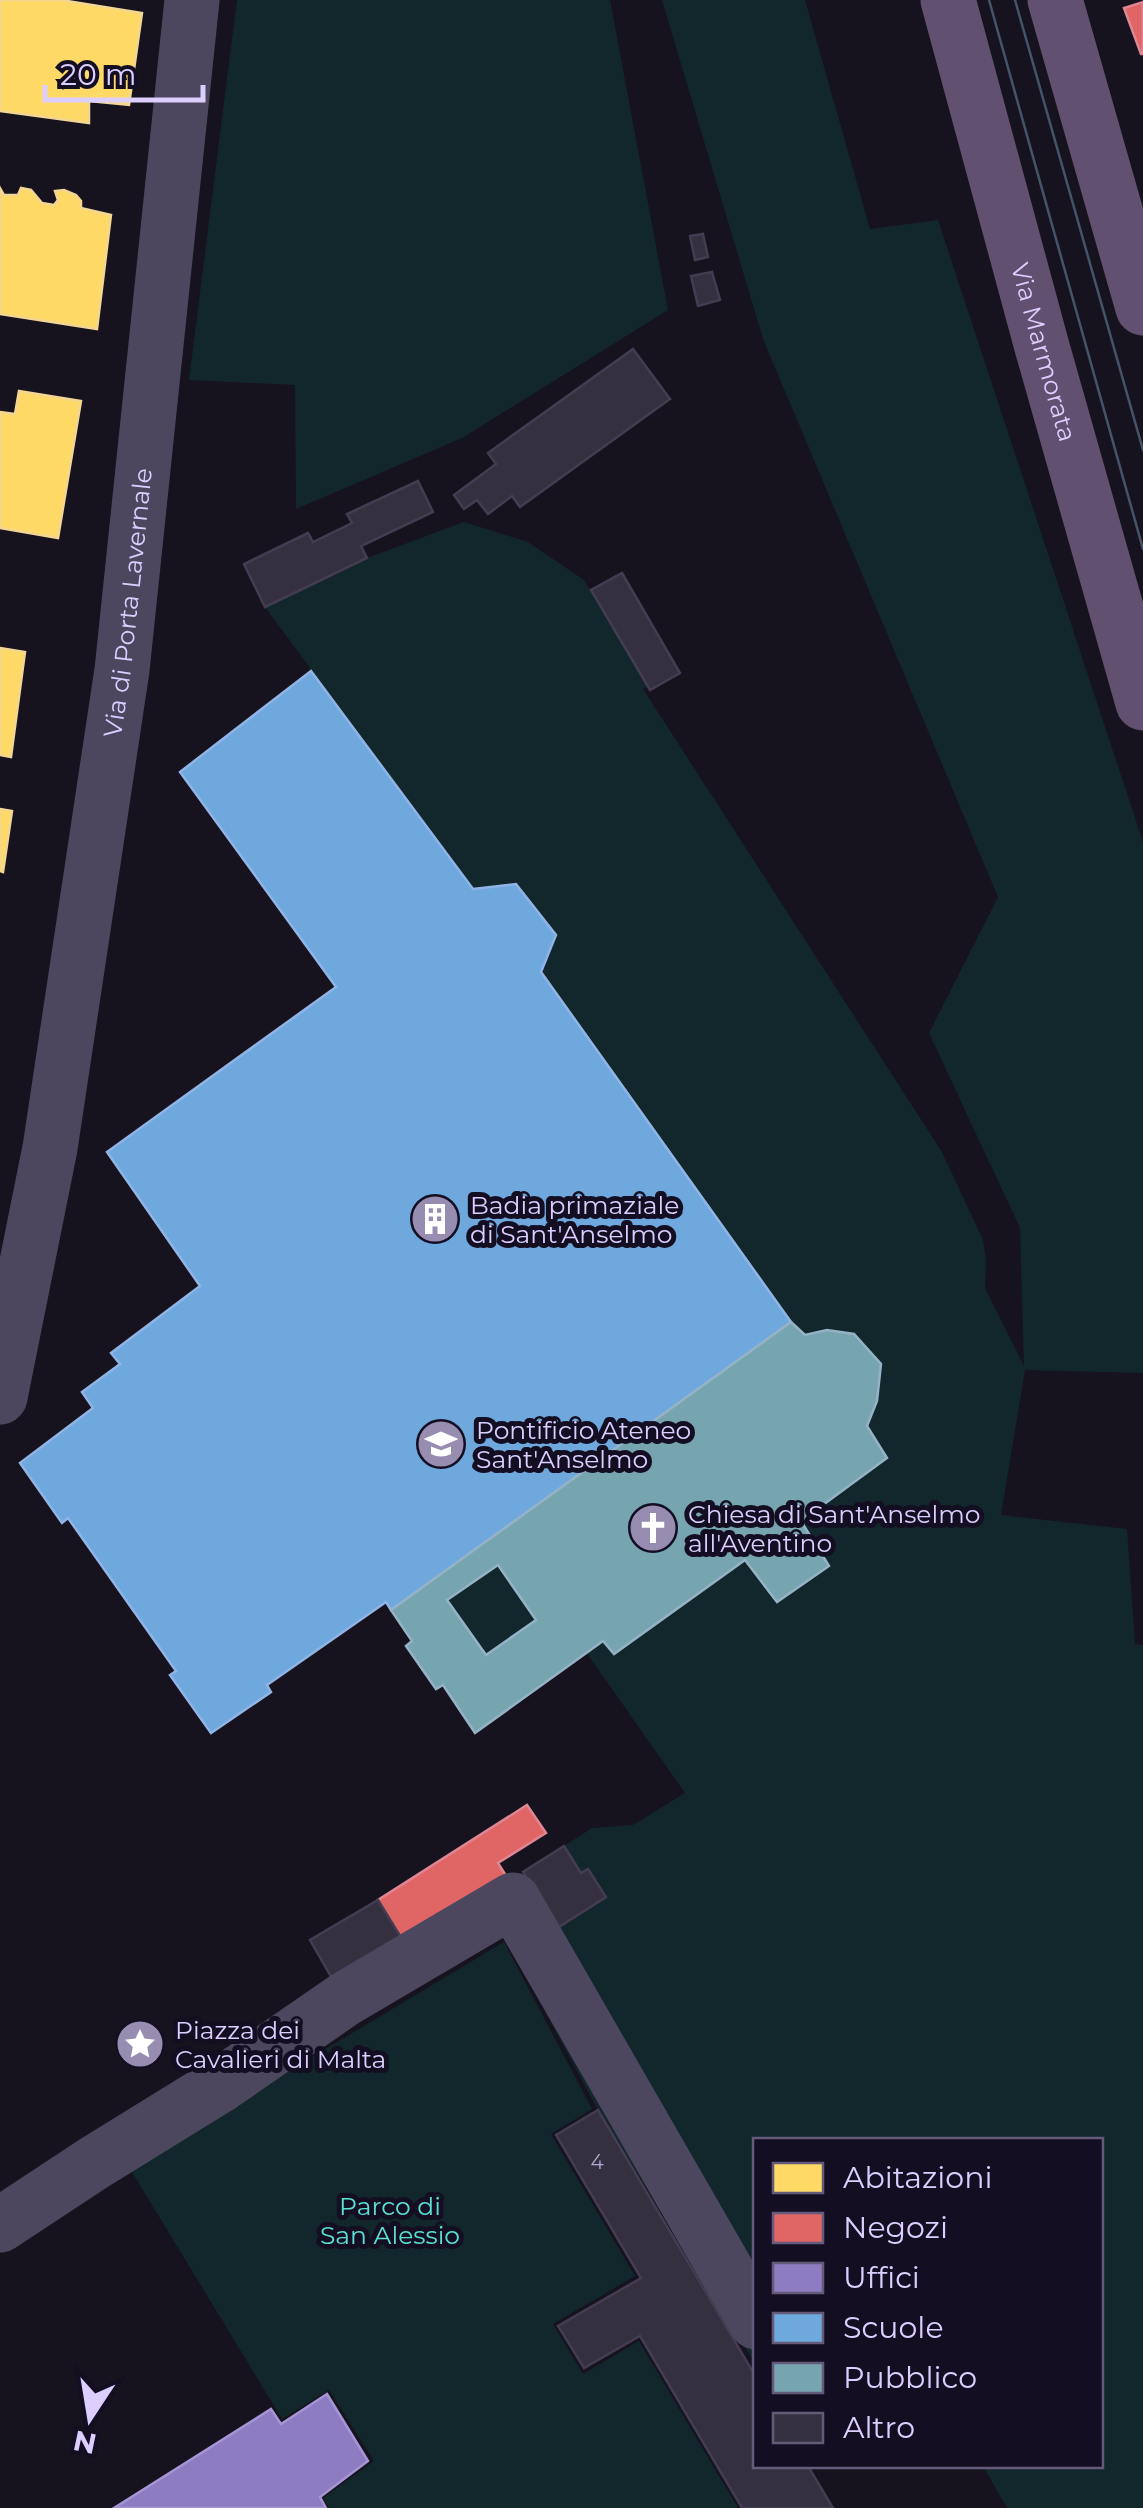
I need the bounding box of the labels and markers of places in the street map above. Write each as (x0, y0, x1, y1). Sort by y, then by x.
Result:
place label: Badia primaziale di Sant'Anselmo (470, 1190, 679, 1249)
building icon: Badia primaziale di Sant'Anselmo (409, 1193, 461, 1245)
place label: Pontificio Ateneo Sant'Anselmo (476, 1415, 691, 1474)
school or university icon: Pontificio Ateneo Sant'Anselmo (415, 1418, 467, 1470)
place label: Chiesa di Sant'Anselmo all'Aventino (688, 1499, 980, 1558)
church icon: Chiesa di Sant'Anselmo all'Aventino (627, 1502, 679, 1554)
place label: Piazza dei Cavalieri di Malta (175, 2015, 386, 2074)
place icon: Piazza dei Cavalieri di Malta (114, 2018, 166, 2070)

